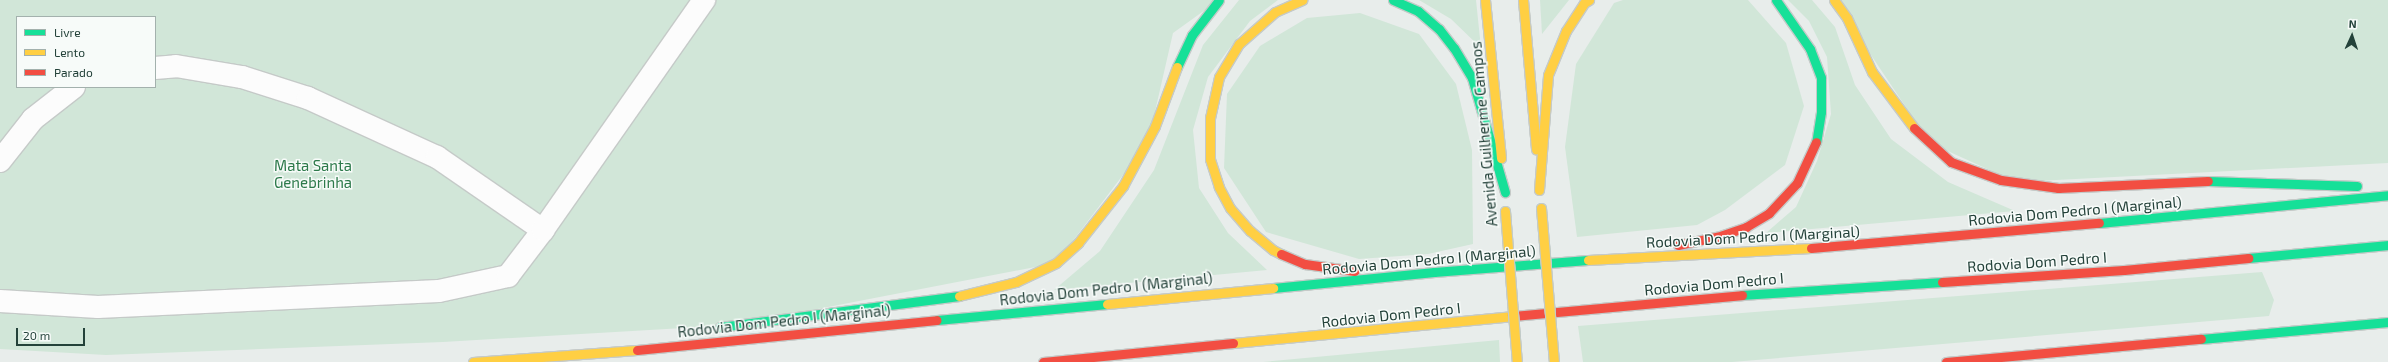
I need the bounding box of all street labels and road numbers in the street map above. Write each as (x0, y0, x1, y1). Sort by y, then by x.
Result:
street label: Avenida Guilherme Campos (1467, 41, 1501, 227)
street label: Rodovia Dom Pedro I (Marginal) (1968, 193, 2182, 229)
street label: Rodovia Dom Pedro I (Marginal) (1646, 222, 1860, 252)
street label: Rodovia Dom Pedro I (Marginal) (1322, 242, 1536, 278)
street label: Rodovia Dom Pedro I (1967, 248, 2107, 276)
street label: Rodovia Dom Pedro I (Marginal) (999, 269, 1213, 309)
street label: Rodovia Dom Pedro I (1643, 269, 1785, 299)
street label: Rodovia Dom Pedro I (1320, 299, 1462, 331)
street label: Rodovia Dom Pedro I (Marginal) (677, 301, 891, 341)

